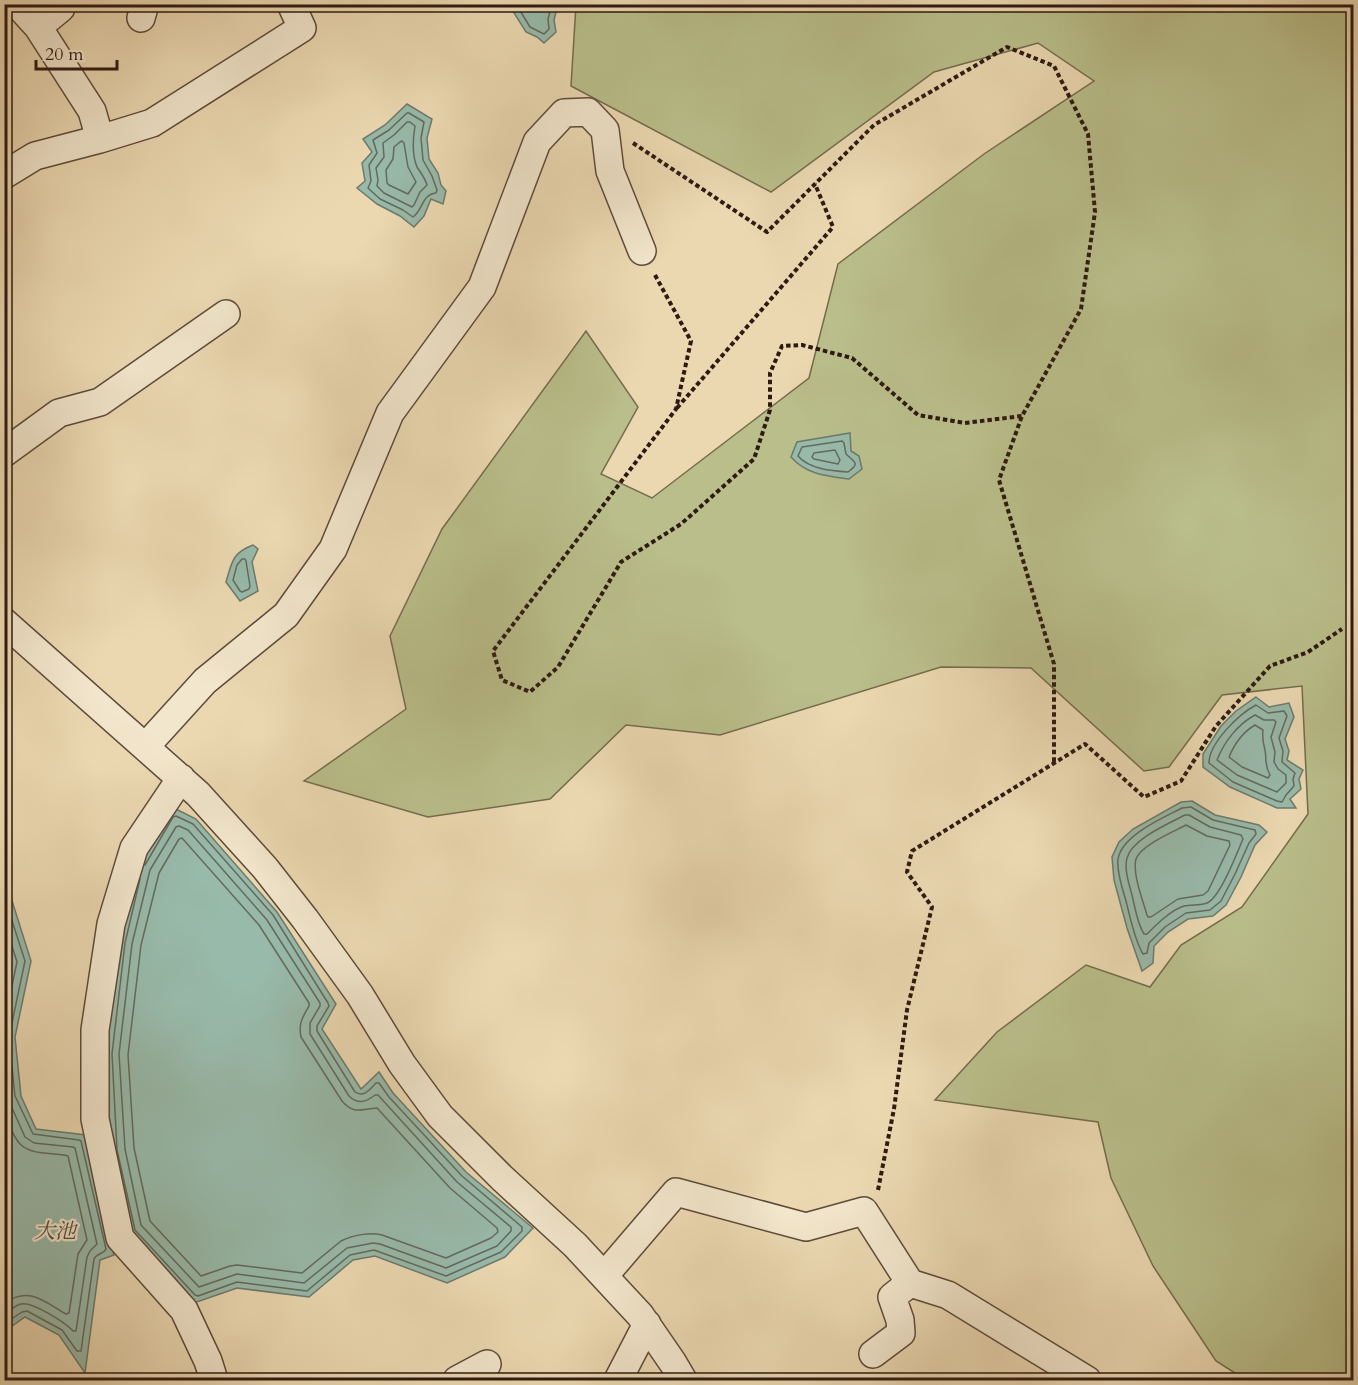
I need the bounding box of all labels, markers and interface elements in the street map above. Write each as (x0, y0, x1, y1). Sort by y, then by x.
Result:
scale bar (36, 33, 117, 71)
text: 20 m (45, 42, 84, 67)
water label: 大池 (34, 1217, 78, 1246)

